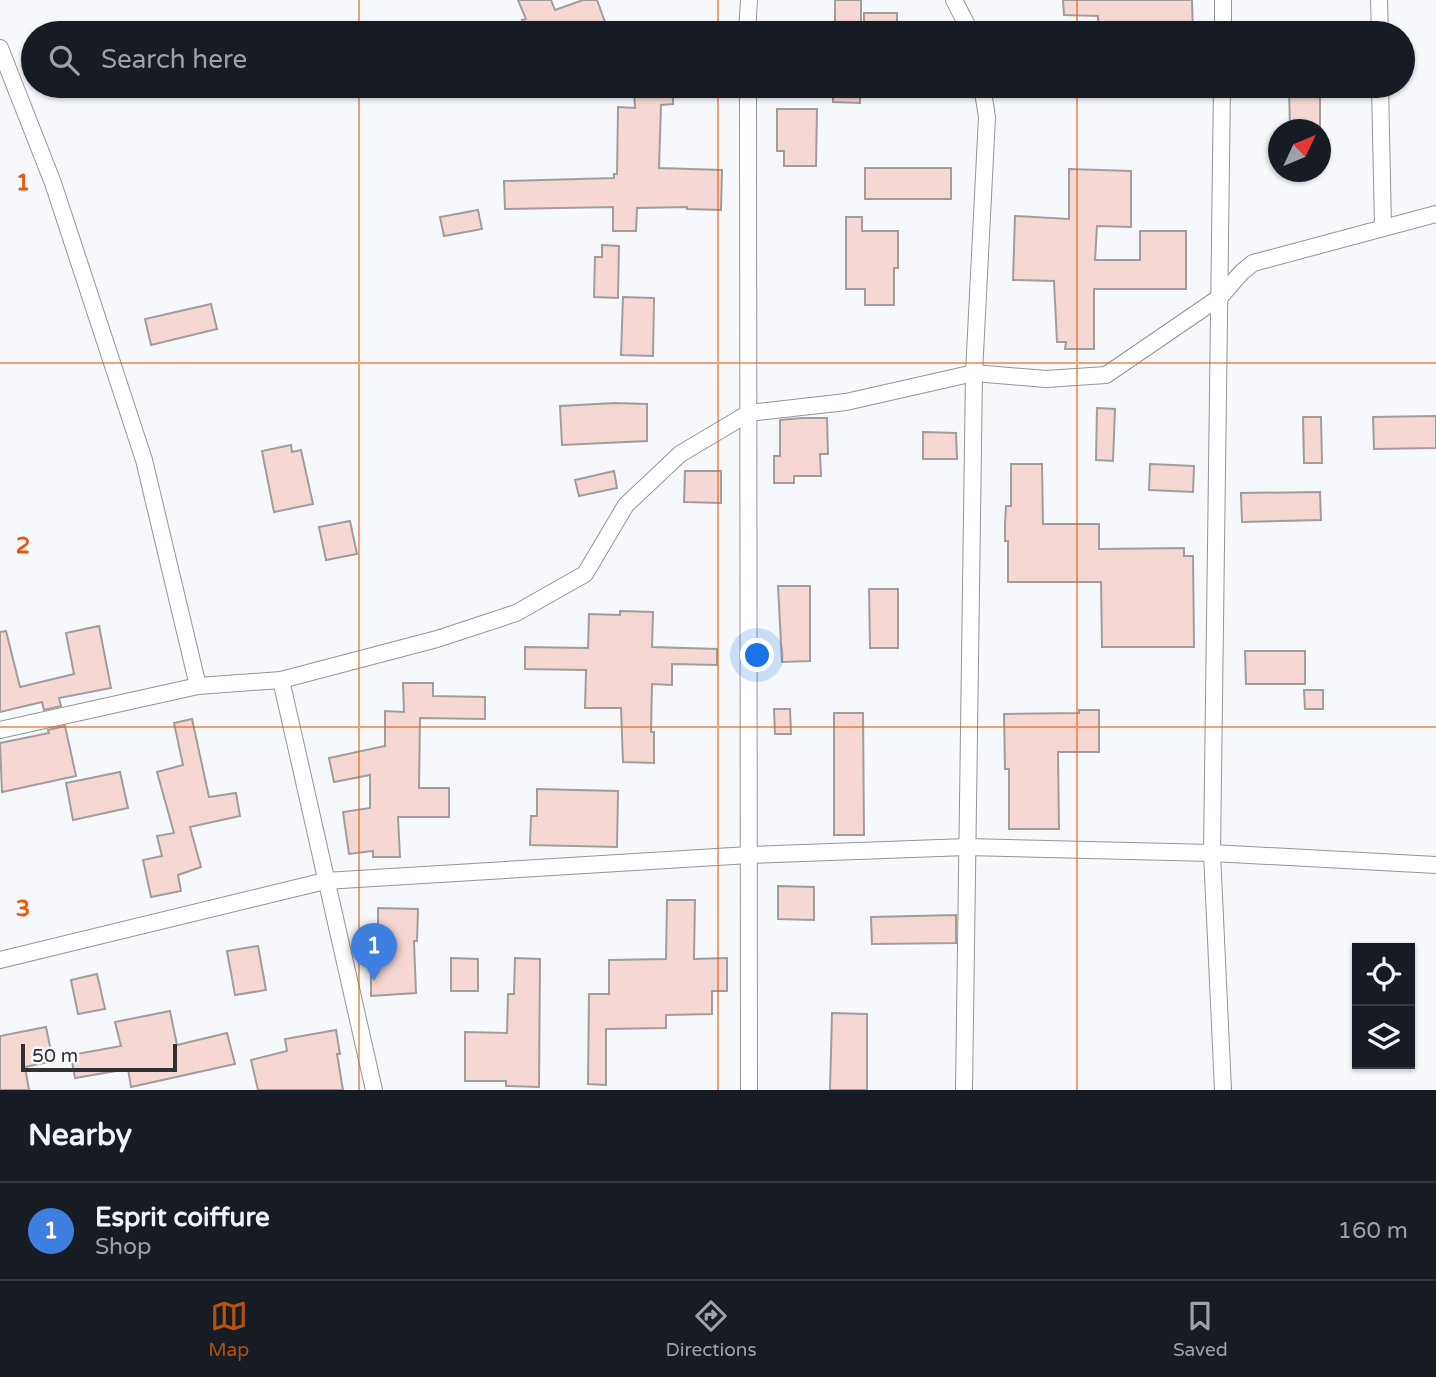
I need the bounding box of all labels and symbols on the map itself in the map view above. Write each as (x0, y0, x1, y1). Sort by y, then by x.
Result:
north arrow (1268, 119, 1331, 182)
text: 1 (16, 169, 30, 197)
text: 2 (16, 532, 30, 560)
your location (740, 638, 774, 672)
text: 3 (16, 895, 30, 923)
pin: 1 (351, 923, 397, 981)
scale bar (21, 1041, 177, 1073)

